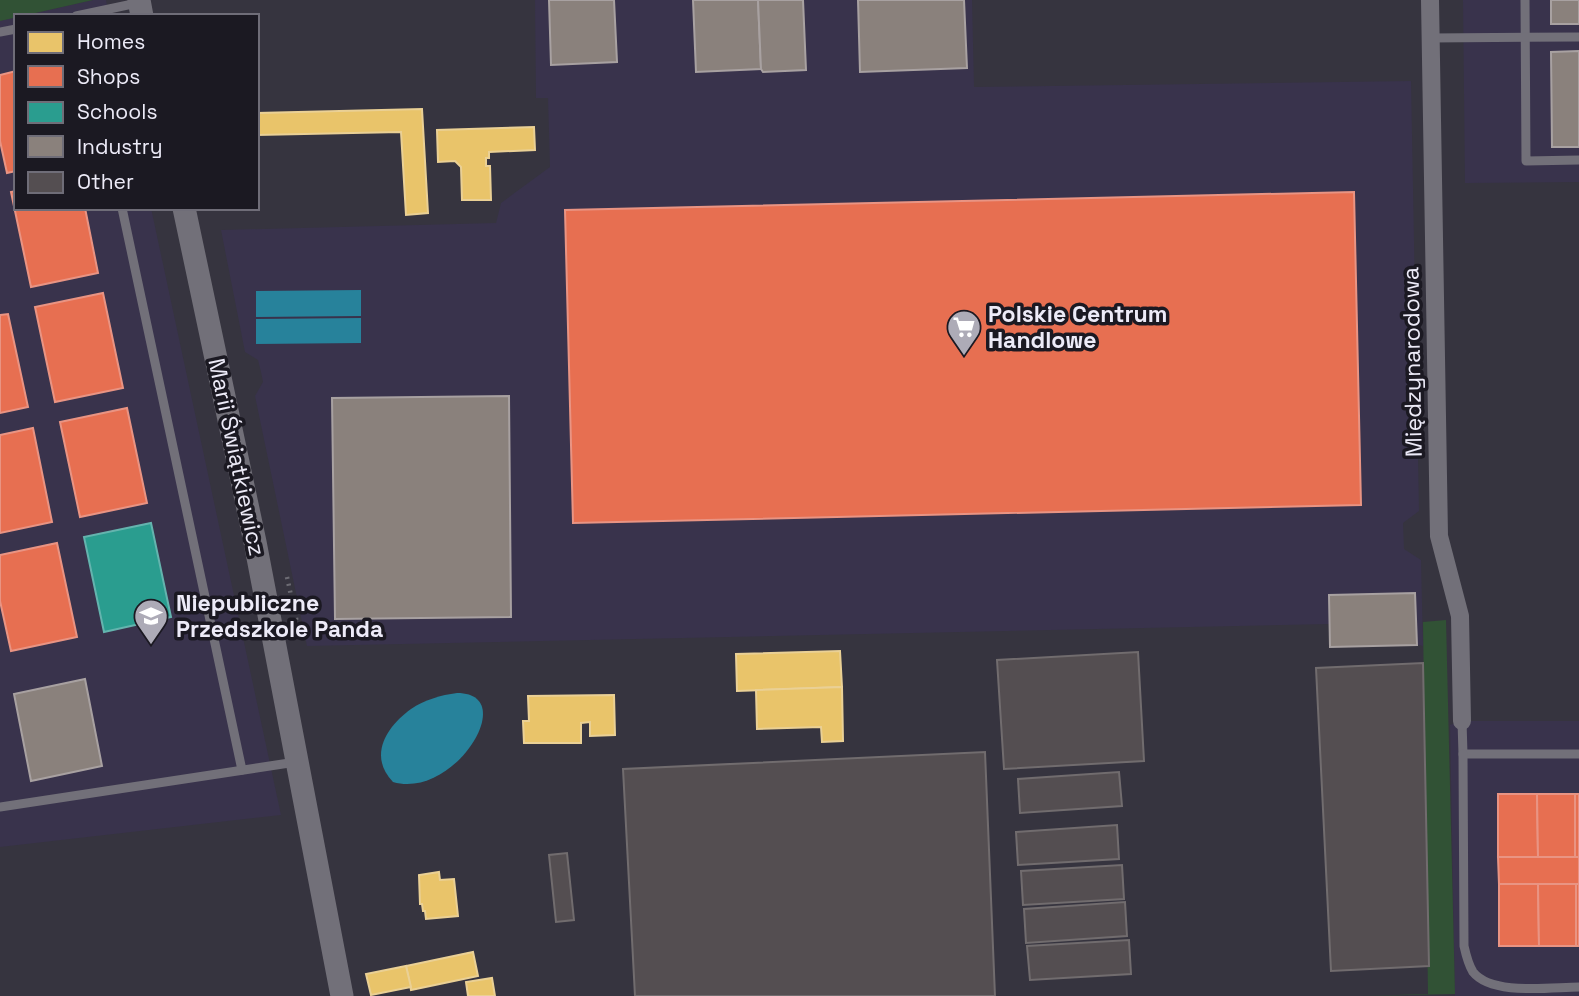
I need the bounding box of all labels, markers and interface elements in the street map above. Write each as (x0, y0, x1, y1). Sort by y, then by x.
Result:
legend (14, 14, 259, 210)
text: Homes (77, 28, 145, 55)
text: Shops (77, 63, 140, 90)
text: Schools (77, 98, 157, 125)
text: Industry (77, 133, 163, 160)
text: Other (77, 168, 134, 195)
street label: Międzynarodowa (1395, 267, 1429, 457)
place label: Polskie Centrum Handlowe (988, 299, 1167, 355)
supermarket icon: Polskie Centrum Handlowe (945, 308, 983, 357)
street label: Marii Świątkiewicz (201, 356, 273, 558)
place label: Niepubliczne Przedszkole Panda (176, 588, 383, 644)
school or university icon: Niepubliczne Przedszkole Panda (132, 597, 170, 646)

